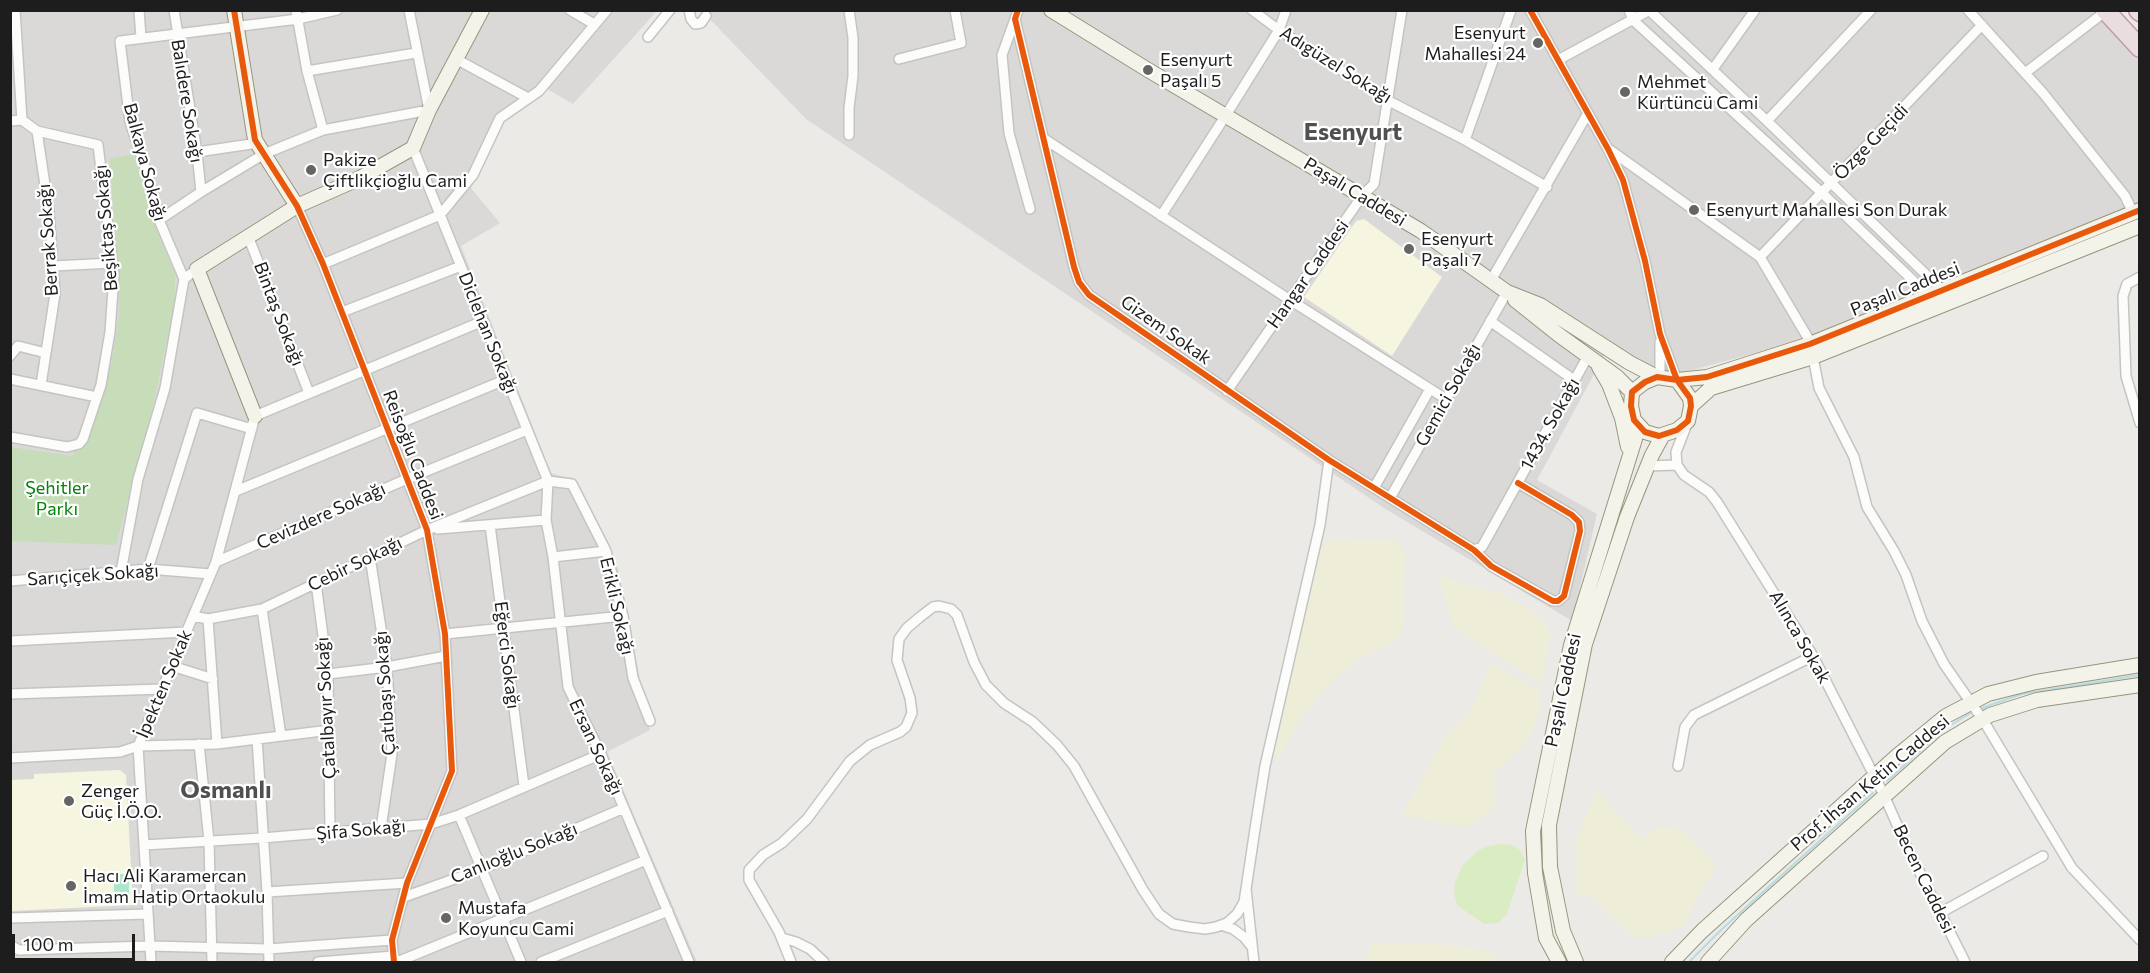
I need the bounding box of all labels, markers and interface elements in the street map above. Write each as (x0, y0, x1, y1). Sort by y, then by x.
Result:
street label: Adıgüzel Sokağı (1276, 22, 1396, 108)
place label: Esenyurt Mahallesi 24 (1424, 22, 1526, 64)
marker: Esenyurt Mahallesi 24 (1531, 36, 1545, 50)
street label: Balıdere Sokağı (167, 38, 207, 164)
place label: Esenyurt Paşalı 5 (1160, 49, 1232, 92)
marker: Esenyurt Paşalı 5 (1141, 63, 1155, 77)
place label: Mehmet Kürtüncü Cami (1637, 71, 1758, 113)
marker: Mehmet Kürtüncü Cami (1618, 85, 1632, 99)
street label: Özge Geçidi (1829, 99, 1913, 185)
street label: Balkaya Sokağı (119, 101, 171, 223)
district label: Esenyurt (1304, 118, 1402, 146)
place label: Pakize Çiftlikçioğlu Cami (323, 149, 467, 192)
street label: Paşalı Caddesi (1300, 153, 1410, 231)
marker: Pakize Çiftlikçioğlu Cami (304, 163, 318, 177)
street label: Beşiktaş Sokağı (90, 164, 122, 292)
street label: Berrak Sokağı (33, 183, 63, 297)
place label: Esenyurt Mahallesi Son Durak (1706, 199, 1947, 221)
marker: Esenyurt Mahallesi Son Durak (1687, 203, 1701, 217)
street label: Hangar Caddesi (1263, 215, 1353, 333)
place label: Esenyurt Paşalı 7 (1421, 228, 1493, 270)
marker: Esenyurt Paşalı 7 (1402, 242, 1416, 256)
street label: Paşalı Caddesi (1847, 257, 1963, 321)
street label: Bintaş Sokağı (249, 259, 309, 369)
street label: Diclehan Sokağı (454, 269, 522, 397)
street label: Gizem Sokak (1117, 291, 1215, 369)
street label: Gemici Sokağı (1411, 340, 1485, 450)
street label: 1434. Sokağı (1516, 374, 1584, 474)
street label: Reisoğlu Caddesi (378, 387, 448, 523)
park label: Şehitler Parkı (25, 477, 89, 520)
street label: Cevizdere Sokağı (253, 478, 389, 554)
street label: Cebir Sokağı (304, 532, 406, 596)
street label: Erikli Sokağı (595, 555, 639, 657)
street label: Sarıçiçek Sokağı (27, 560, 159, 590)
street label: Alınca Sokak (1765, 587, 1835, 687)
street label: Eğerci Sokağı (490, 600, 524, 710)
street label: İpekten Sokak (131, 627, 197, 741)
street label: Çatıbaşı Sokağı (370, 630, 400, 756)
street label: Paşalı Caddesi (1540, 631, 1586, 749)
street label: Çatalbayır Sokağı (311, 636, 341, 780)
street label: Ersan Sokağı (564, 695, 628, 799)
street label: Prof. İhsan Ketin Caddesi (1786, 710, 1954, 856)
district label: Osmanlı (180, 776, 272, 804)
place label: Zenger Güç İ.Ö.O. (81, 780, 162, 822)
marker: Zenger Güç İ.Ö.O. (62, 794, 76, 808)
street label: Şifa Sokağı (315, 815, 407, 845)
street label: Canlıoğlu Sokağı (448, 818, 580, 888)
street label: Becen Caddesi (1888, 821, 1960, 937)
place label: Hacı Ali Karamercan İmam Hatip Ortaokulu (83, 865, 265, 908)
marker: Hacı Ali Karamercan İmam Hatip Ortaokulu (64, 879, 78, 893)
place label: Mustafa Koyuncu Cami (458, 897, 574, 940)
marker: Mustafa Koyuncu Cami (439, 911, 453, 925)
scale bar (15, 922, 138, 960)
text: 100 m (23, 933, 73, 955)

